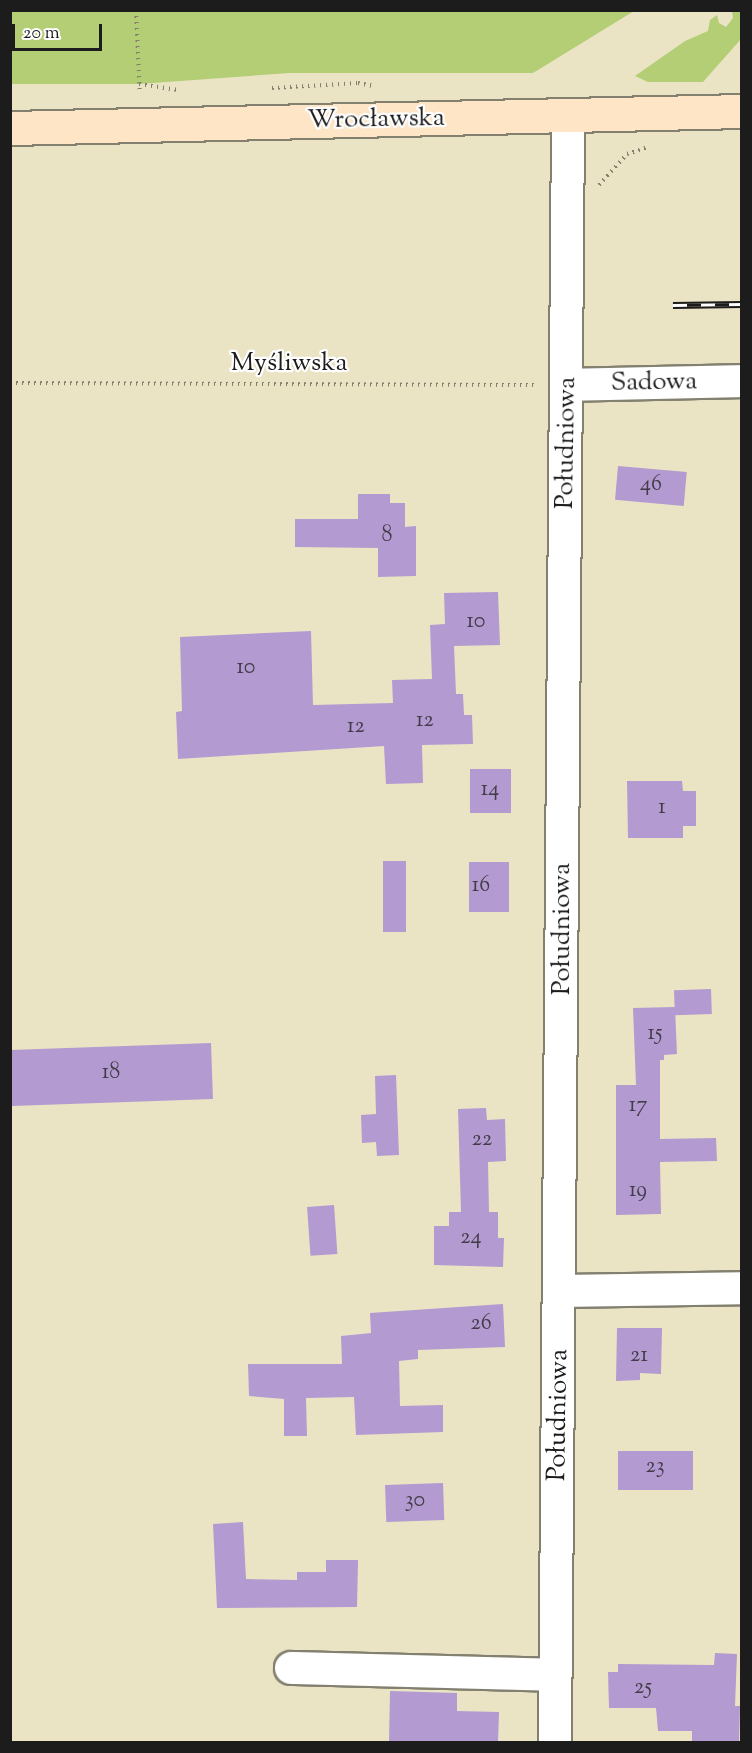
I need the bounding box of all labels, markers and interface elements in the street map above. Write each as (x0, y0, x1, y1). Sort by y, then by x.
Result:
scale bar (15, 12, 105, 50)
text: 20 m (23, 21, 60, 47)
street label: Wrocławska (307, 103, 445, 137)
street label: Myśliwska (231, 348, 347, 380)
street label: Sadowa (611, 367, 697, 399)
street label: Południowa (550, 377, 584, 509)
house number: 46 (640, 473, 662, 499)
house number: 8 (382, 524, 392, 550)
house number: 10 (467, 610, 485, 636)
house number: 10 (237, 656, 255, 682)
house number: 12 (416, 709, 434, 735)
house number: 12 (347, 715, 365, 741)
house number: 14 (481, 778, 499, 804)
house number: 1 (658, 796, 666, 822)
street label: Południowa (547, 863, 579, 995)
house number: 16 (472, 874, 490, 900)
house number: 15 (647, 1022, 663, 1048)
house number: 18 (102, 1061, 120, 1087)
house number: 17 (629, 1094, 647, 1120)
house number: 22 (472, 1128, 492, 1154)
house number: 19 (629, 1179, 647, 1205)
house number: 24 (460, 1226, 482, 1252)
house number: 26 (470, 1312, 492, 1338)
house number: 21 (630, 1344, 648, 1370)
street label: Południowa (542, 1349, 576, 1481)
house number: 23 (645, 1455, 665, 1481)
house number: 30 (405, 1489, 425, 1515)
house number: 25 (634, 1676, 652, 1702)

